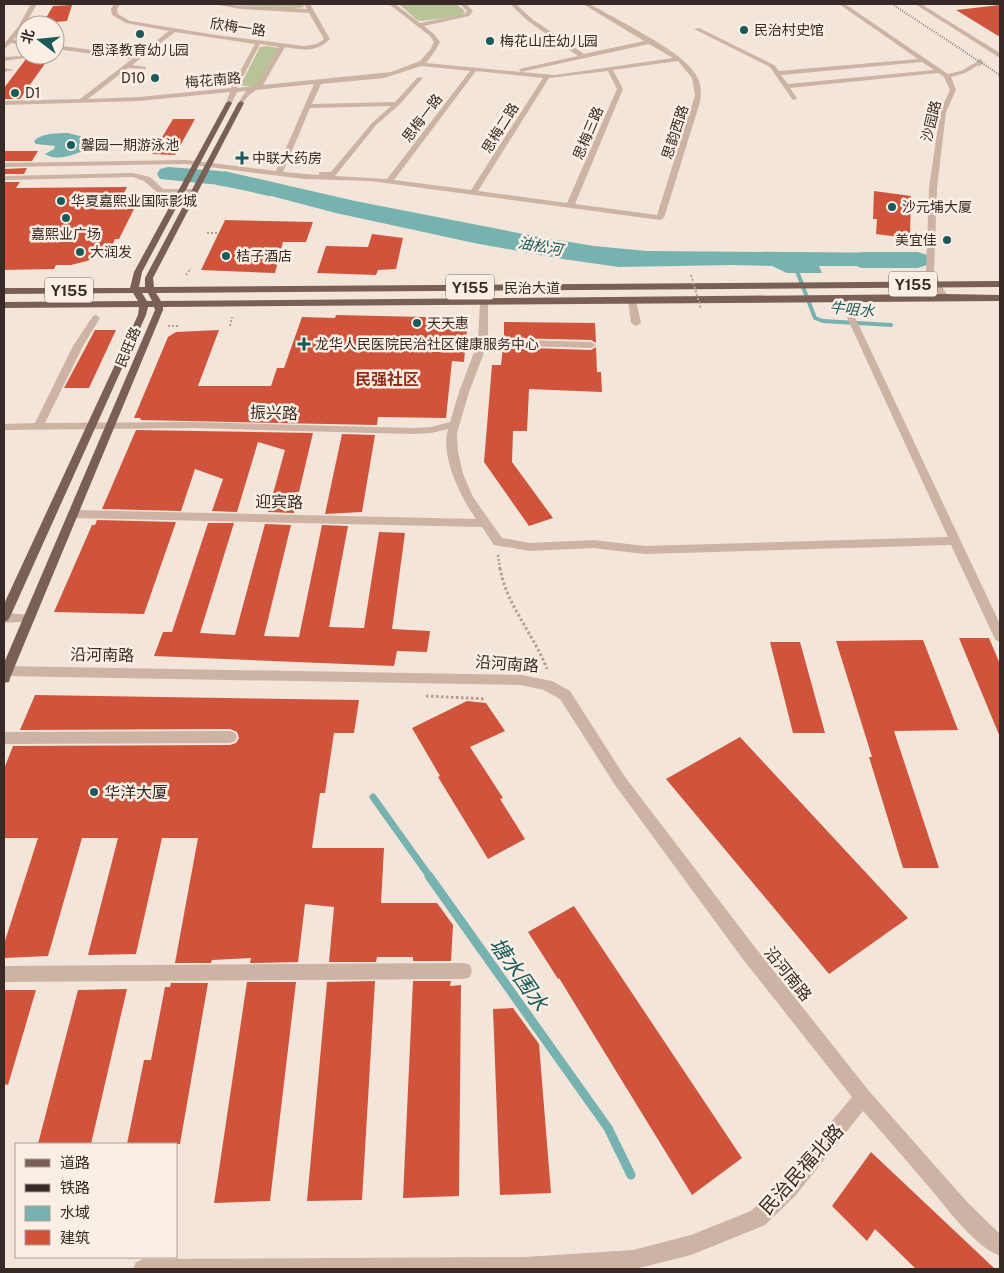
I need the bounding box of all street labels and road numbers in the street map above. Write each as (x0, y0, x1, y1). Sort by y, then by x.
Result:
street label: 欣梅一路 (209, 15, 267, 39)
street label: 梅花南路 (184, 70, 242, 90)
street label: 思梅一路 (399, 91, 445, 145)
street label: 沙园路 (918, 99, 944, 143)
street label: 思梅二路 (478, 100, 522, 156)
street label: 思韵西路 (659, 103, 691, 161)
street label: 思梅三路 (570, 104, 606, 162)
road number: Y155 (889, 272, 937, 296)
road number: Y155 (446, 274, 494, 300)
road number: Y155 (45, 278, 93, 302)
street label: 民治大道 (504, 280, 560, 296)
street label: 民旺路 (112, 325, 144, 369)
street label: 振兴路 (250, 403, 298, 423)
street label: 迎宾路 (255, 492, 303, 512)
street label: 沿河南路 (70, 645, 134, 665)
street label: 沿河南路 (474, 652, 540, 676)
street label: 沿河南路 (760, 943, 816, 1005)
street label: 民治民福北路 (755, 1119, 847, 1219)

